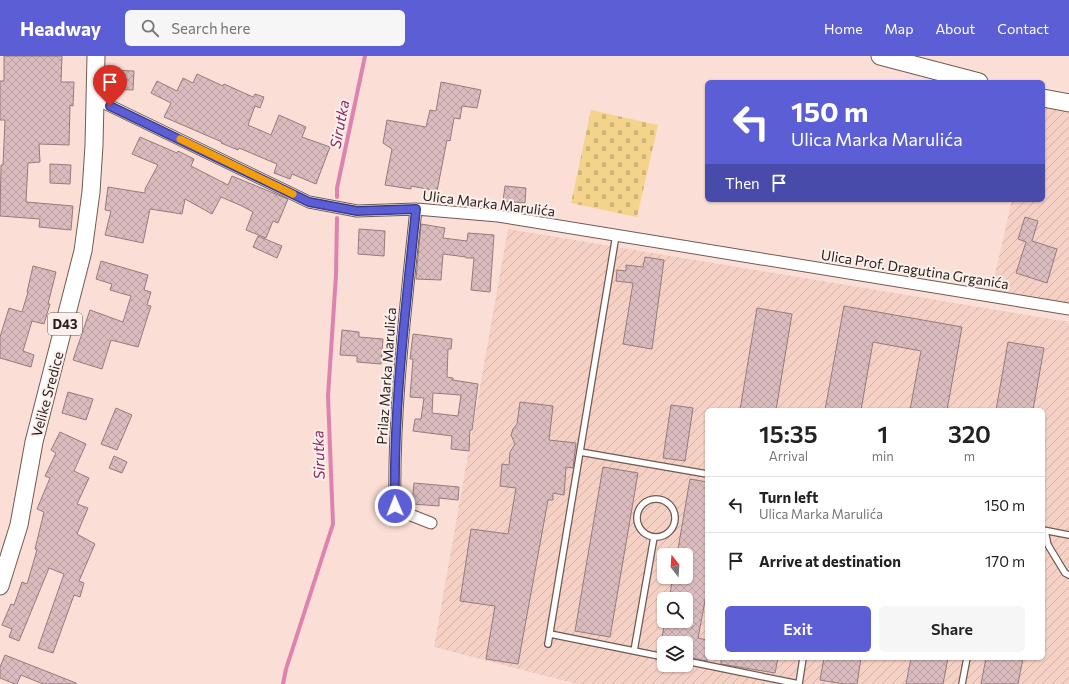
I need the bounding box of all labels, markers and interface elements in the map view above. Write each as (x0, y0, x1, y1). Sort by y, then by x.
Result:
search box (125, 10, 405, 46)
text: Headway (20, 17, 101, 40)
icon: search (139, 17, 161, 39)
text: Search here (171, 19, 251, 37)
text: Home (824, 20, 863, 37)
text: Map (885, 20, 913, 37)
text: About (935, 20, 975, 37)
text: Contact (997, 20, 1049, 37)
pin (93, 65, 127, 106)
icon: arrive (99, 71, 121, 93)
text: 150 m (791, 94, 868, 128)
icon: left (725, 96, 777, 148)
water label: Sirutka (325, 98, 353, 150)
text: Ulica Marka Marulića (791, 128, 963, 150)
icon: arrive (768, 172, 790, 194)
text: Then (725, 174, 760, 192)
street label: Ulica Marka Marulića (422, 186, 556, 220)
street label: Ulica Prof. Dragutina Grganića (820, 246, 1010, 292)
street label: Prilaz Marka Marulića (373, 307, 399, 445)
road number: D43 (48, 313, 82, 335)
street label: Velike Sredice (27, 350, 67, 438)
text: 15:35 (759, 419, 818, 448)
text: 1 (877, 419, 888, 448)
text: 320 (948, 419, 991, 448)
water label: Sirutka (308, 430, 328, 480)
text: Arrival (769, 448, 808, 464)
text: min (872, 448, 894, 464)
text: m (964, 448, 975, 464)
position arrow (374, 485, 416, 527)
text: Turn left (759, 488, 818, 506)
icon: left (725, 494, 747, 516)
text: 150 m (984, 496, 1025, 514)
text: Ulica Marka Marulića (759, 506, 883, 522)
north arrow (657, 548, 693, 584)
map controls (657, 548, 693, 672)
icon: arrive (725, 550, 747, 572)
text: Arrive at destination (759, 552, 901, 570)
text: 170 m (985, 552, 1025, 570)
button: search (657, 592, 693, 628)
button: Exit (725, 606, 871, 652)
button: Share (879, 606, 1025, 652)
button: layers (657, 636, 693, 672)

